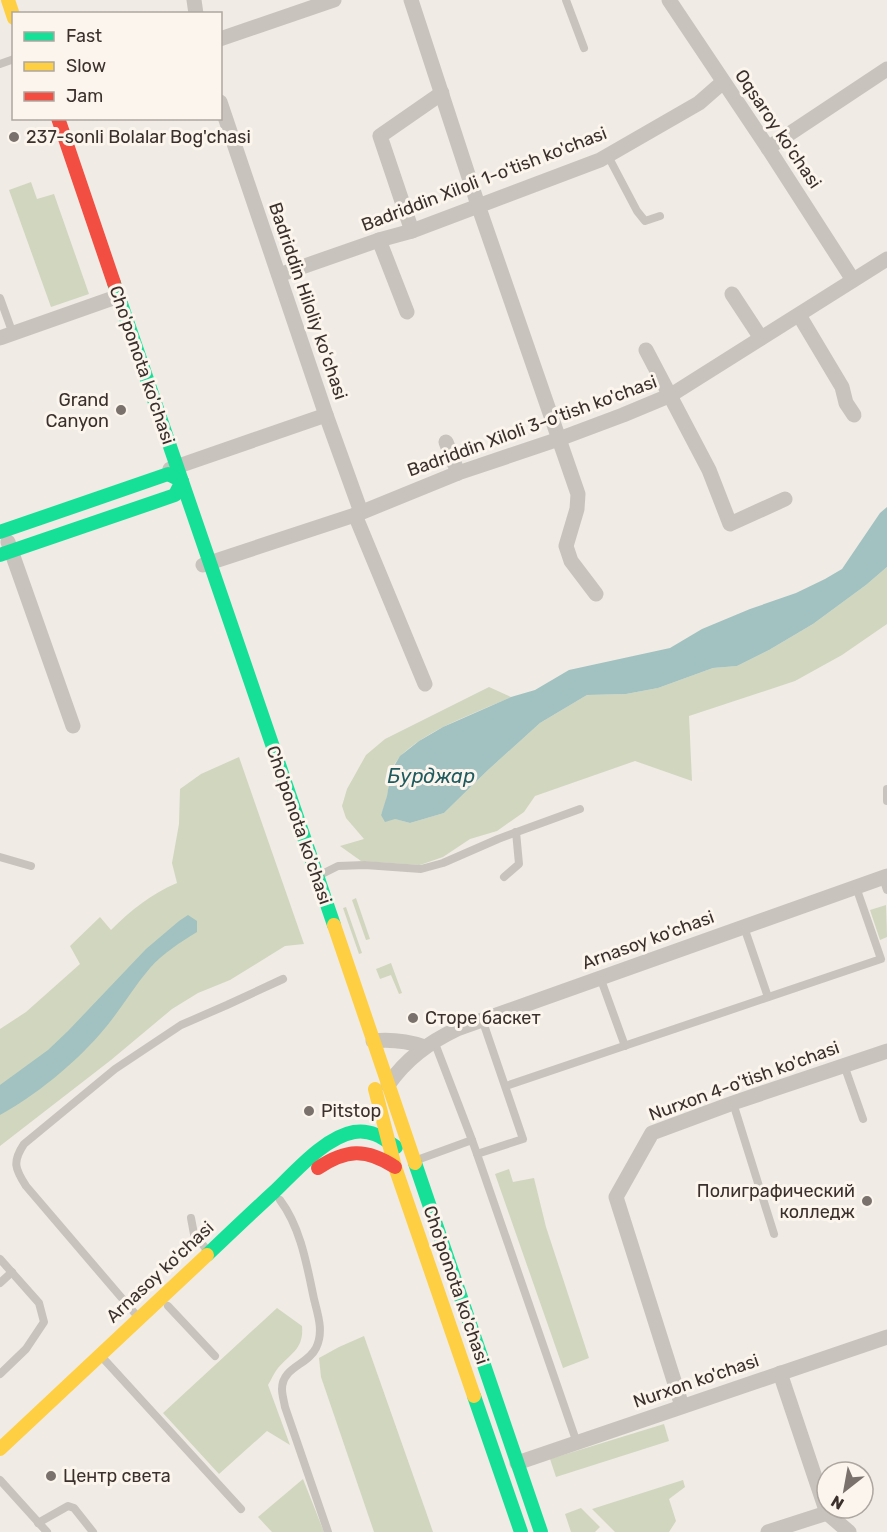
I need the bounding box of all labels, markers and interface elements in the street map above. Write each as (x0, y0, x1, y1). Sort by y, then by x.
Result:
legend (12, 12, 222, 120)
text: Fast (66, 25, 102, 47)
text: Slow (66, 55, 106, 77)
street label: Oqsaroy ko'chasi (730, 65, 826, 193)
text: Jam (66, 85, 103, 107)
street label: Badriddin Xiloli 1-o'tish ko'chasi (358, 122, 610, 236)
place label: 237-sonli Bolalar Bog'chasi (26, 126, 251, 148)
marker: 237-sonli Bolalar Bog'chasi (7, 130, 21, 144)
street label: Badriddin Hiloliy koʻchasi (264, 200, 352, 402)
street label: Cho'ponota ko'chasi (104, 283, 180, 447)
street label: Badriddin Xiloli 3-o'tish ko'chasi (404, 370, 660, 482)
place label: Grand Canyon (46, 389, 109, 432)
marker: Grand Canyon (114, 403, 128, 417)
street label: Cho'ponota ko'chasi (261, 743, 337, 907)
water label: Бурджар (387, 764, 475, 788)
street label: Arnasoy ko'chasi (579, 906, 717, 974)
place label: Сторе баскет (425, 1007, 541, 1029)
marker: Сторе баскет (406, 1011, 420, 1025)
street label: Nurxon 4-o'tish ko'chasi (646, 1036, 842, 1126)
place label: Pitstop (321, 1100, 381, 1122)
marker: Pitstop (302, 1104, 316, 1118)
place label: Полиграфический колледж (697, 1180, 855, 1223)
marker: Полиграфический колледж (860, 1194, 874, 1208)
street label: Cho'ponota ko'chasi (418, 1203, 494, 1367)
street label: Arnasoy ko'chasi (102, 1216, 218, 1328)
street label: Nurxon ko'chasi (630, 1349, 762, 1413)
north arrow (815, 1460, 875, 1520)
place label: Центр света (63, 1465, 171, 1487)
marker: Центр света (44, 1469, 58, 1483)
text: N (828, 1491, 847, 1514)

